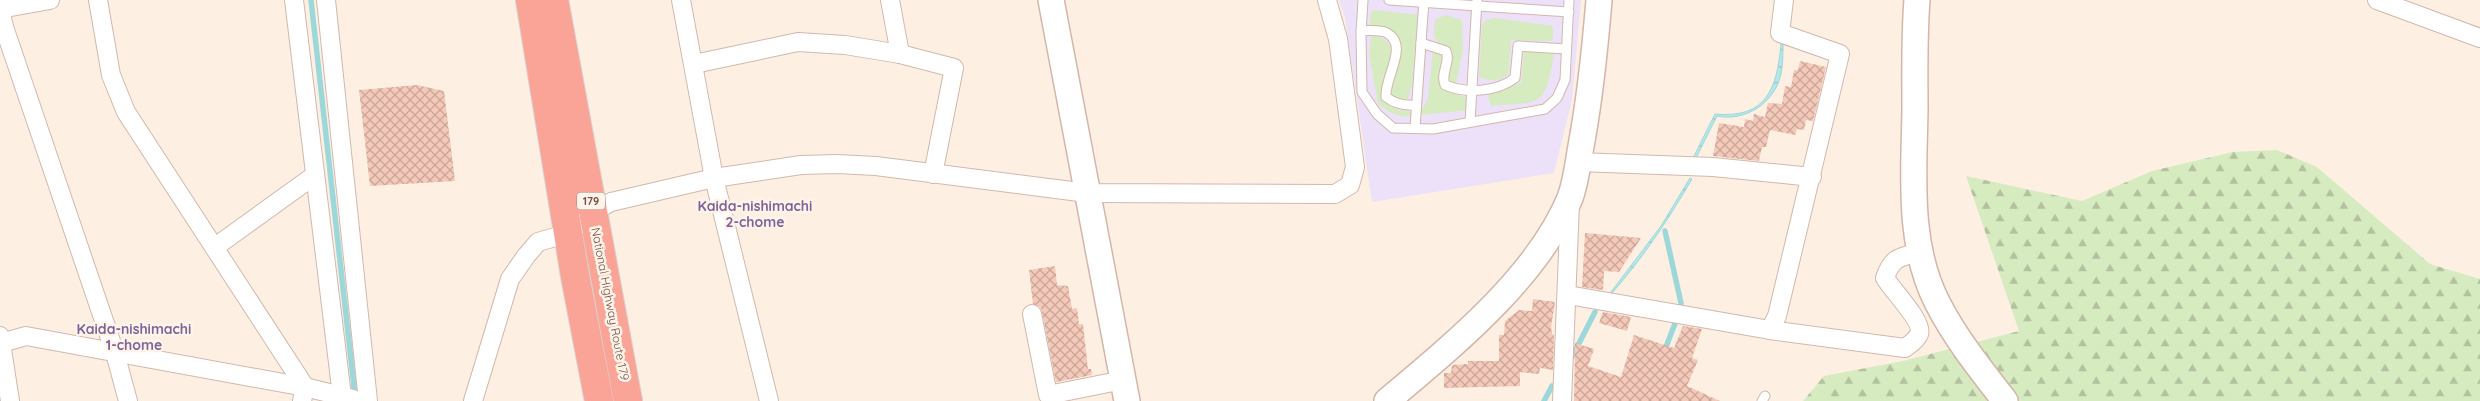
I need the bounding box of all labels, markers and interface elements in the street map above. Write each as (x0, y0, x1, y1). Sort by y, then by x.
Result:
road number: 179 (577, 192, 605, 210)
district label: Kaida-nishimachi 2-chome (698, 197, 812, 231)
street label: National Highway Route 179 (588, 226, 633, 382)
district label: Kaida-nishimachi 1-chome (77, 320, 191, 354)

